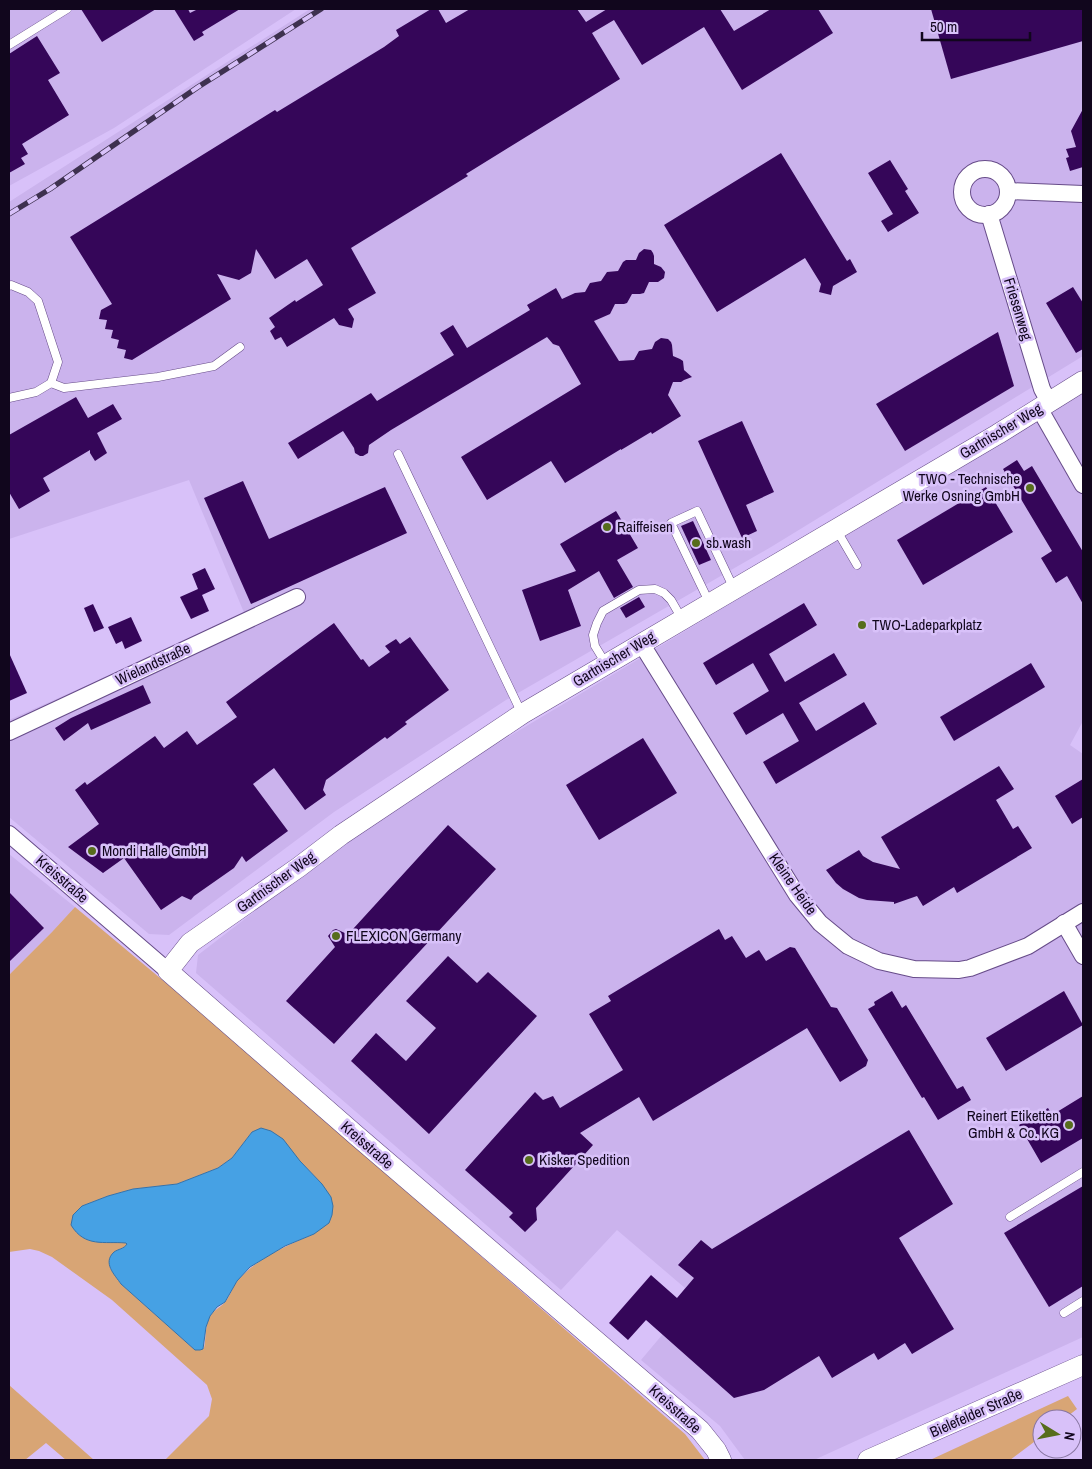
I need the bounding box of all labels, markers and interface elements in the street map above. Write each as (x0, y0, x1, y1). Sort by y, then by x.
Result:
scale bar (922, 10, 1030, 42)
text: 50 m (930, 16, 957, 37)
street label: Friesenweg (999, 275, 1038, 343)
street label: Gartnischer Weg (956, 398, 1046, 463)
place label: TWO - Technische Werke Osning GmbH (903, 468, 1020, 506)
marker: TWO - Technische Werke Osning GmbH (1024, 482, 1036, 494)
place label: Raiffeisen (617, 516, 673, 537)
marker: Raiffeisen (601, 521, 613, 533)
place label: sb.wash (706, 532, 751, 553)
marker: sb.wash (690, 537, 702, 549)
place label: TWO-Ladeparkplatz (872, 614, 982, 635)
marker: TWO-Ladeparkplatz (856, 619, 868, 631)
street label: Gartnischer Weg (569, 626, 659, 691)
street label: Wielandstraße (112, 637, 194, 690)
place label: Mondi Halle GmbH (102, 840, 207, 861)
marker: Mondi Halle GmbH (86, 845, 98, 857)
street label: Gartnischer Weg (232, 846, 320, 917)
street label: Kleine Heide (764, 849, 822, 919)
street label: Kreisstraße (31, 850, 93, 908)
place label: FLEXICON Germany (346, 925, 462, 946)
marker: FLEXICON Germany (330, 930, 342, 942)
place label: Reinert Etiketten GmbH & Co. KG (967, 1105, 1059, 1143)
street label: Kreisstraße (336, 1116, 398, 1174)
marker: Reinert Etiketten GmbH & Co. KG (1063, 1119, 1075, 1131)
place label: Kisker Spedition (539, 1149, 630, 1170)
marker: Kisker Spedition (523, 1154, 535, 1166)
street label: Kreisstraße (645, 1380, 706, 1438)
street label: Bielefelder Straße (926, 1383, 1025, 1442)
north arrow (1032, 1409, 1082, 1459)
text: N (1060, 1431, 1079, 1442)

